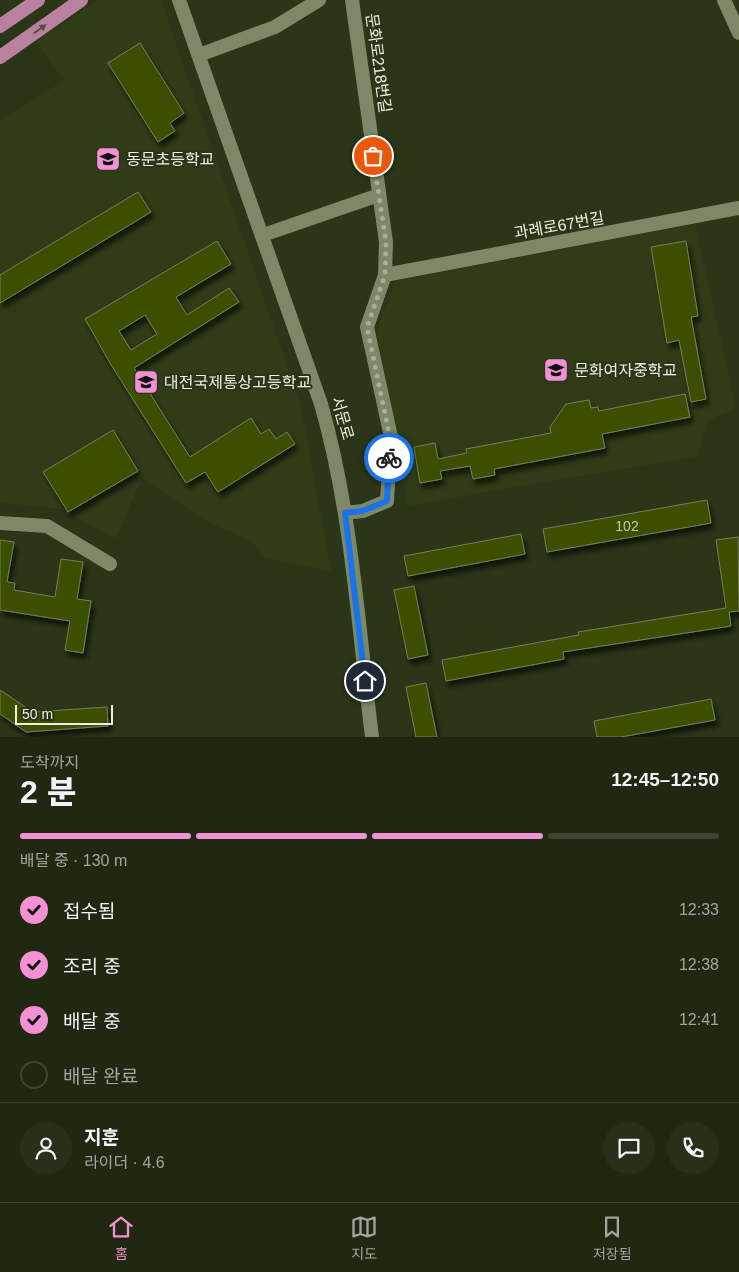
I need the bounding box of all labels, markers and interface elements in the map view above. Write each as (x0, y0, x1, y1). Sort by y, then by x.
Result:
street label: 문화로218번길 (363, 12, 394, 114)
one-way arrow (33, 24, 47, 34)
pin (352, 135, 394, 177)
icon: bag (359, 142, 387, 170)
school or university icon: 동문초등학교 (95, 146, 121, 172)
place label: 동문초등학교 (126, 151, 214, 168)
street label: 과례로67번길 (513, 209, 606, 242)
school or university icon: 문화여자중학교 (543, 357, 569, 383)
place label: 문화여자중학교 (574, 362, 677, 379)
school or university icon: 대전국제통상고등학교 (133, 369, 159, 395)
place label: 대전국제통상고등학교 (164, 374, 311, 391)
street label: 서문로 (328, 395, 357, 442)
courier (364, 433, 414, 483)
icon: bike (375, 444, 403, 472)
house number: 102 (615, 518, 639, 534)
pin (344, 660, 386, 702)
icon: home (351, 667, 379, 695)
scale bar (15, 702, 112, 725)
text: 50 m (22, 706, 53, 722)
text: 도착까지 (20, 754, 79, 771)
text: 12:45–12:50 (611, 769, 719, 790)
text: 2 분 (20, 774, 76, 810)
text: 배달 중 · 130 m (20, 852, 127, 869)
icon: check (20, 896, 48, 924)
text: 접수됨 (63, 901, 115, 922)
text: 12:33 (679, 901, 719, 918)
icon: check (20, 951, 48, 979)
text: 조리 중 (63, 956, 121, 977)
text: 12:38 (679, 956, 719, 973)
icon: check (20, 1006, 48, 1034)
text: 배달 중 (63, 1011, 121, 1032)
text: 12:41 (679, 1011, 719, 1028)
text: 배달 완료 (63, 1066, 138, 1087)
button: person (20, 1122, 72, 1174)
button: chat (603, 1122, 655, 1174)
button: phone (667, 1122, 719, 1174)
text: 지훈 (84, 1127, 119, 1148)
text: 라이더 · 4.6 (84, 1154, 165, 1171)
tab: 홈 (107, 1213, 135, 1263)
tab: 지도 (350, 1213, 378, 1263)
tab: 저장됨 (593, 1213, 632, 1263)

